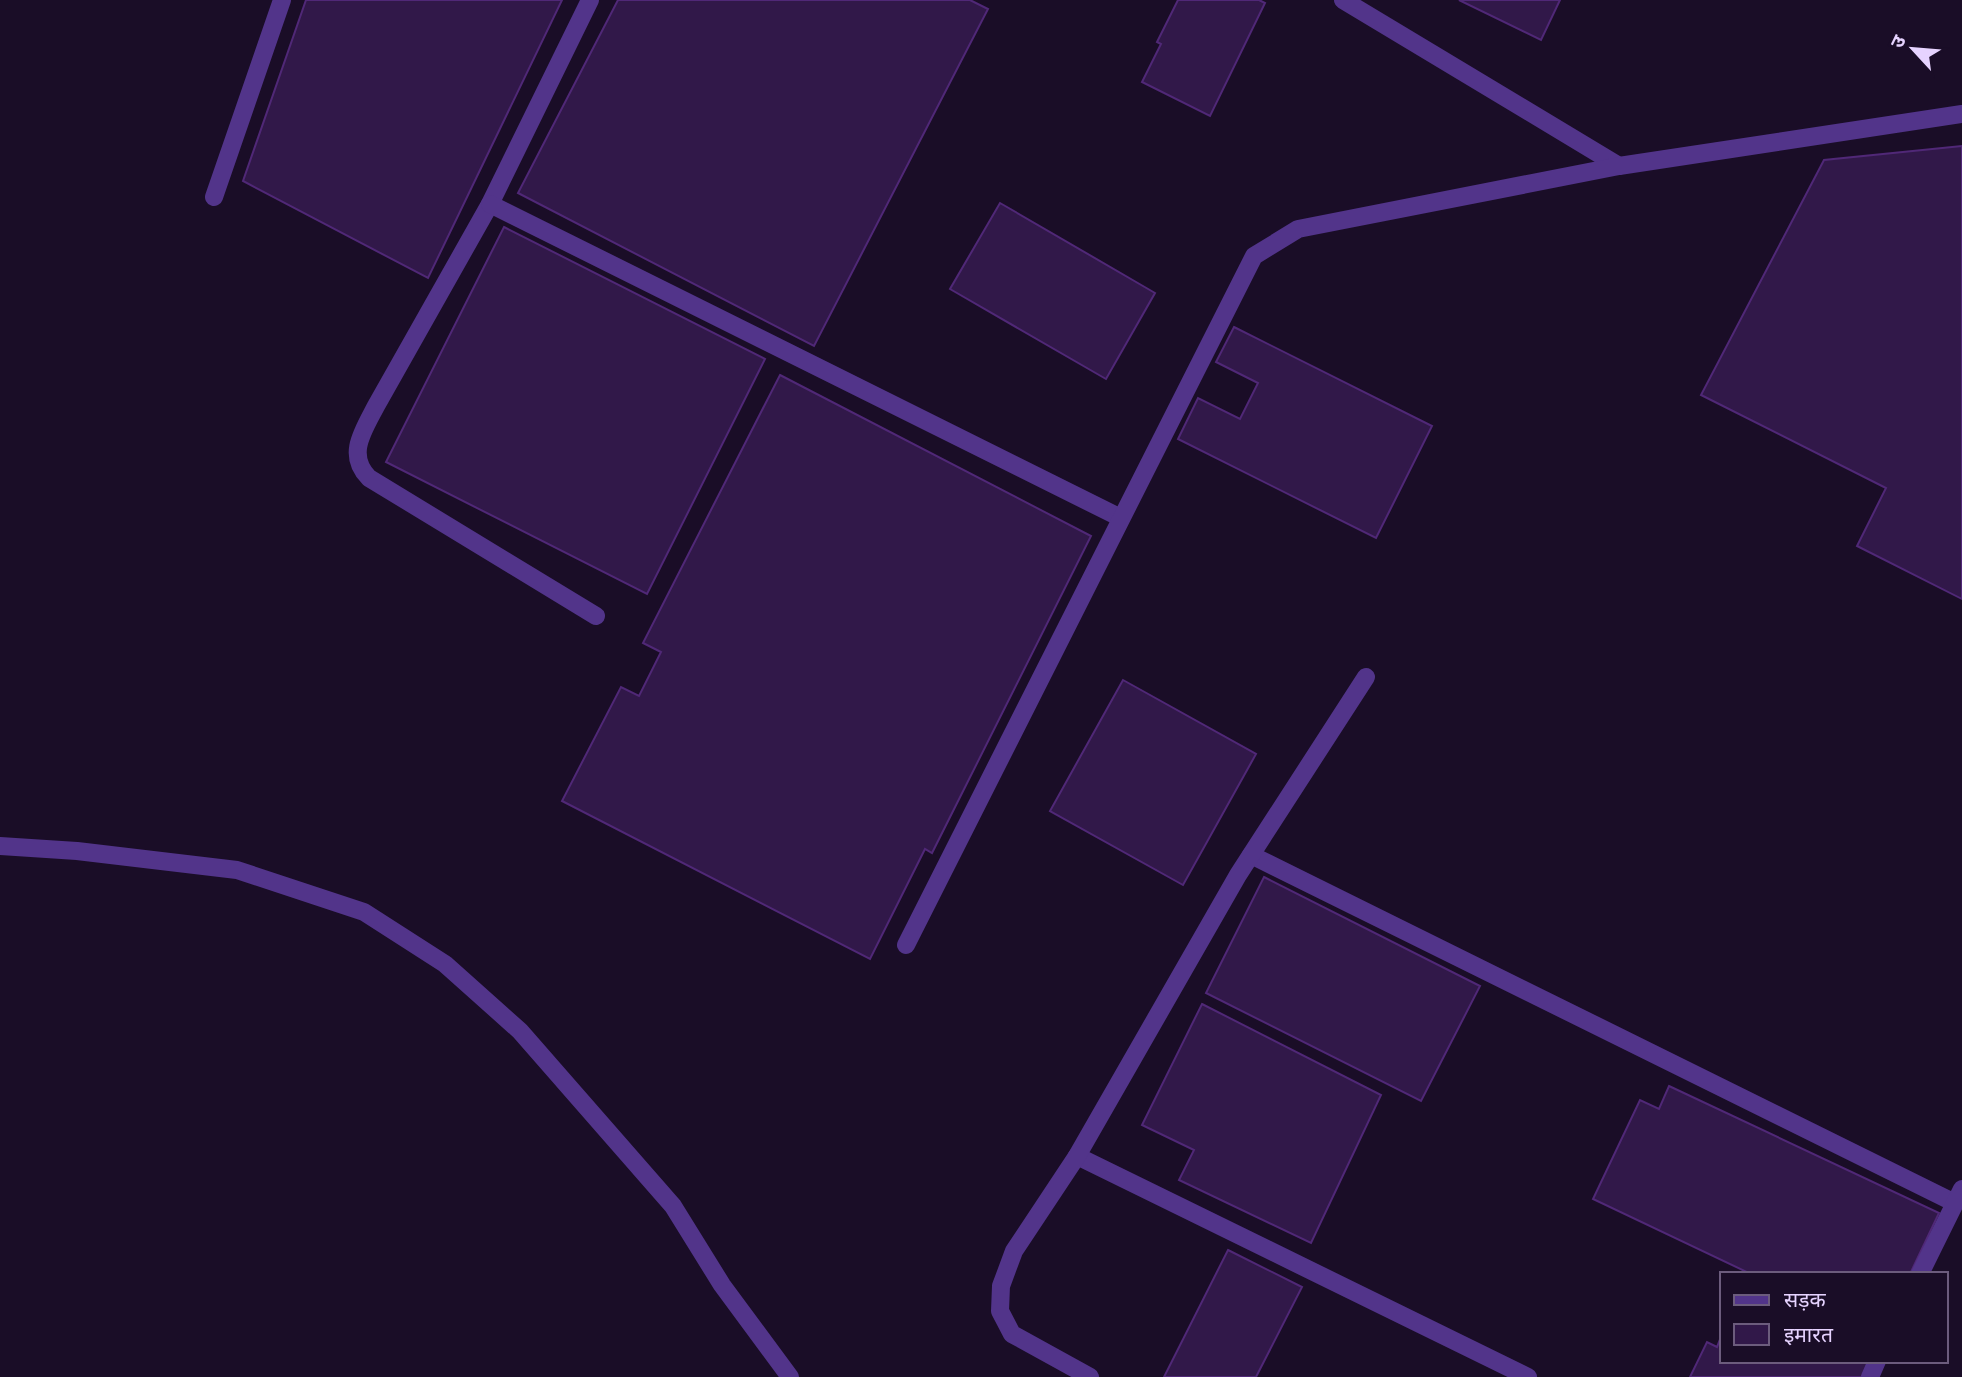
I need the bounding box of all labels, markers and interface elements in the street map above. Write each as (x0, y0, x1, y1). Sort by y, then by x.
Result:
north arrow (1878, 14, 1948, 84)
text: उ (1885, 31, 1910, 51)
legend (1720, 1272, 1948, 1363)
text: सड़क (1784, 1287, 1826, 1311)
text: इमारत (1784, 1322, 1834, 1346)

